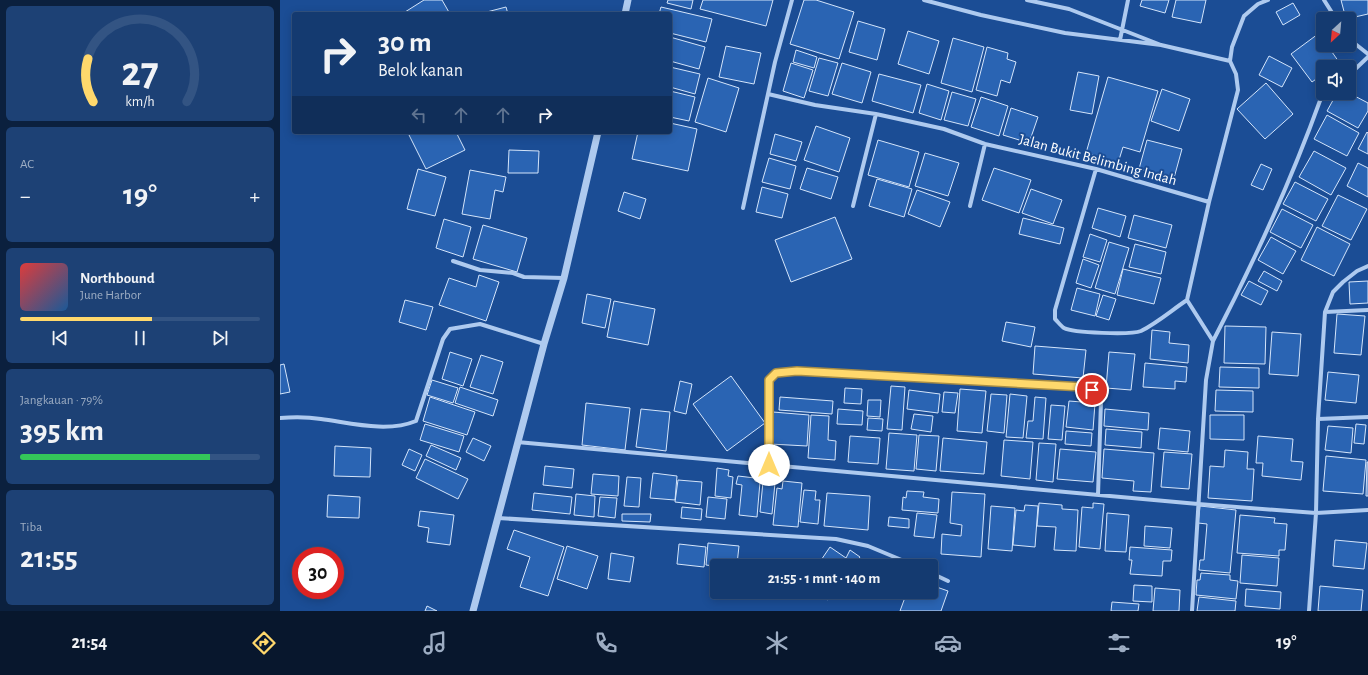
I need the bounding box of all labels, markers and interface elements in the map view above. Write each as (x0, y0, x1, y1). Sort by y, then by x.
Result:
north arrow (1316, 12, 1356, 52)
map controls (1316, 12, 1356, 100)
icon: right (312, 28, 364, 80)
text: 30 m (378, 29, 431, 57)
text: 27 (121, 51, 159, 92)
button: sound (1316, 60, 1356, 100)
text: Belok kanan (378, 62, 463, 80)
text: km/h (125, 94, 155, 108)
icon: left (408, 104, 430, 126)
icon: ahead (450, 104, 472, 126)
icon: ahead (492, 104, 514, 126)
icon: right (534, 104, 556, 126)
street label: Jalan Bukit Belimbing Indah (1018, 132, 1178, 188)
text: AC (20, 158, 34, 171)
text: 19° (123, 180, 157, 210)
text: − (20, 185, 31, 207)
text: + (249, 185, 260, 207)
text: Northbound (80, 271, 155, 286)
text: June Harbor (80, 289, 141, 302)
icon: previous (49, 327, 71, 349)
icon: pause (129, 327, 151, 349)
icon: next (209, 327, 231, 349)
pin (1075, 373, 1109, 407)
icon: arrive (1081, 379, 1103, 401)
text: Jangkauan · 79% (20, 394, 103, 407)
text: 395 km (20, 416, 104, 446)
position arrow (748, 444, 790, 486)
text: Tiba (20, 521, 42, 534)
text: 21:55 (20, 543, 78, 573)
speed limit sign: 30 (292, 547, 344, 599)
text: 21:55 · 1 mnt · 140 m (768, 571, 880, 586)
icon: directions (250, 629, 278, 657)
icon: music (421, 629, 449, 657)
icon: phone (592, 629, 620, 657)
icon: climate (763, 629, 791, 657)
icon: car (934, 629, 962, 657)
icon: filters (1105, 629, 1133, 657)
text: 21:54 (71, 634, 107, 652)
text: 19° (1276, 634, 1297, 652)

